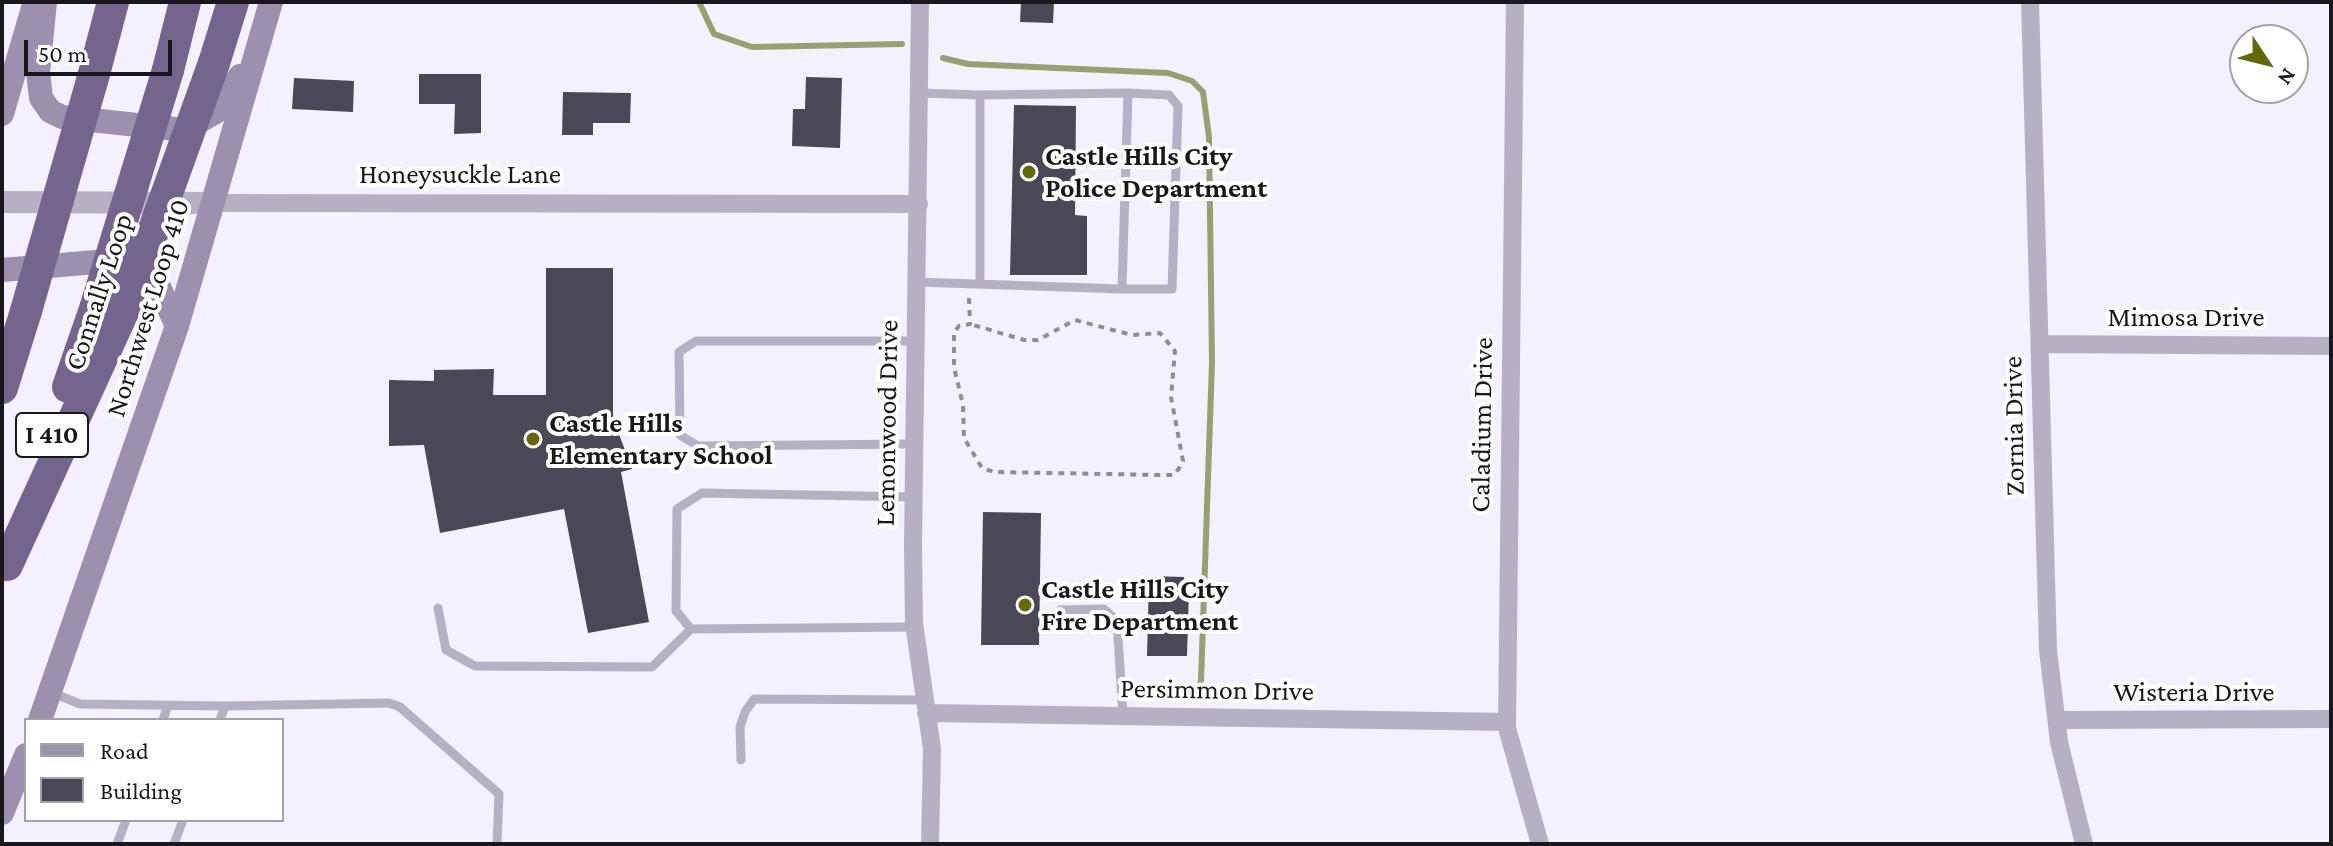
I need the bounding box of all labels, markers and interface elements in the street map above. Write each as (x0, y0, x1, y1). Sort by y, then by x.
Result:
scale bar (28, 24, 176, 74)
north arrow (2229, 24, 2309, 104)
text: 50 m (38, 40, 87, 67)
text: N (2273, 64, 2302, 90)
place label: Castle Hills City Police Department (1045, 139, 1267, 205)
street label: Honeysuckle Lane (359, 157, 561, 191)
marker: Castle Hills City Police Department (1020, 163, 1038, 181)
street label: Northwest Loop 410 (99, 195, 197, 421)
street label: Connally Loop (58, 209, 140, 375)
street label: Mimosa Drive (2107, 300, 2265, 334)
street label: Lemonwood Drive (868, 319, 906, 527)
street label: Caladium Drive (1464, 337, 1500, 513)
street label: Zornia Drive (1996, 356, 2032, 496)
place label: Castle Hills Elementary School (549, 406, 773, 472)
road number: I 410 (16, 413, 88, 457)
marker: Castle Hills Elementary School (524, 430, 542, 448)
place label: Castle Hills City Fire Department (1041, 572, 1238, 638)
marker: Castle Hills City Fire Department (1016, 596, 1034, 614)
street label: Persimmon Drive (1120, 672, 1314, 708)
street label: Wisteria Drive (2113, 675, 2275, 709)
legend (24, 718, 284, 822)
text: Road (100, 737, 149, 764)
text: Building (100, 777, 182, 804)

